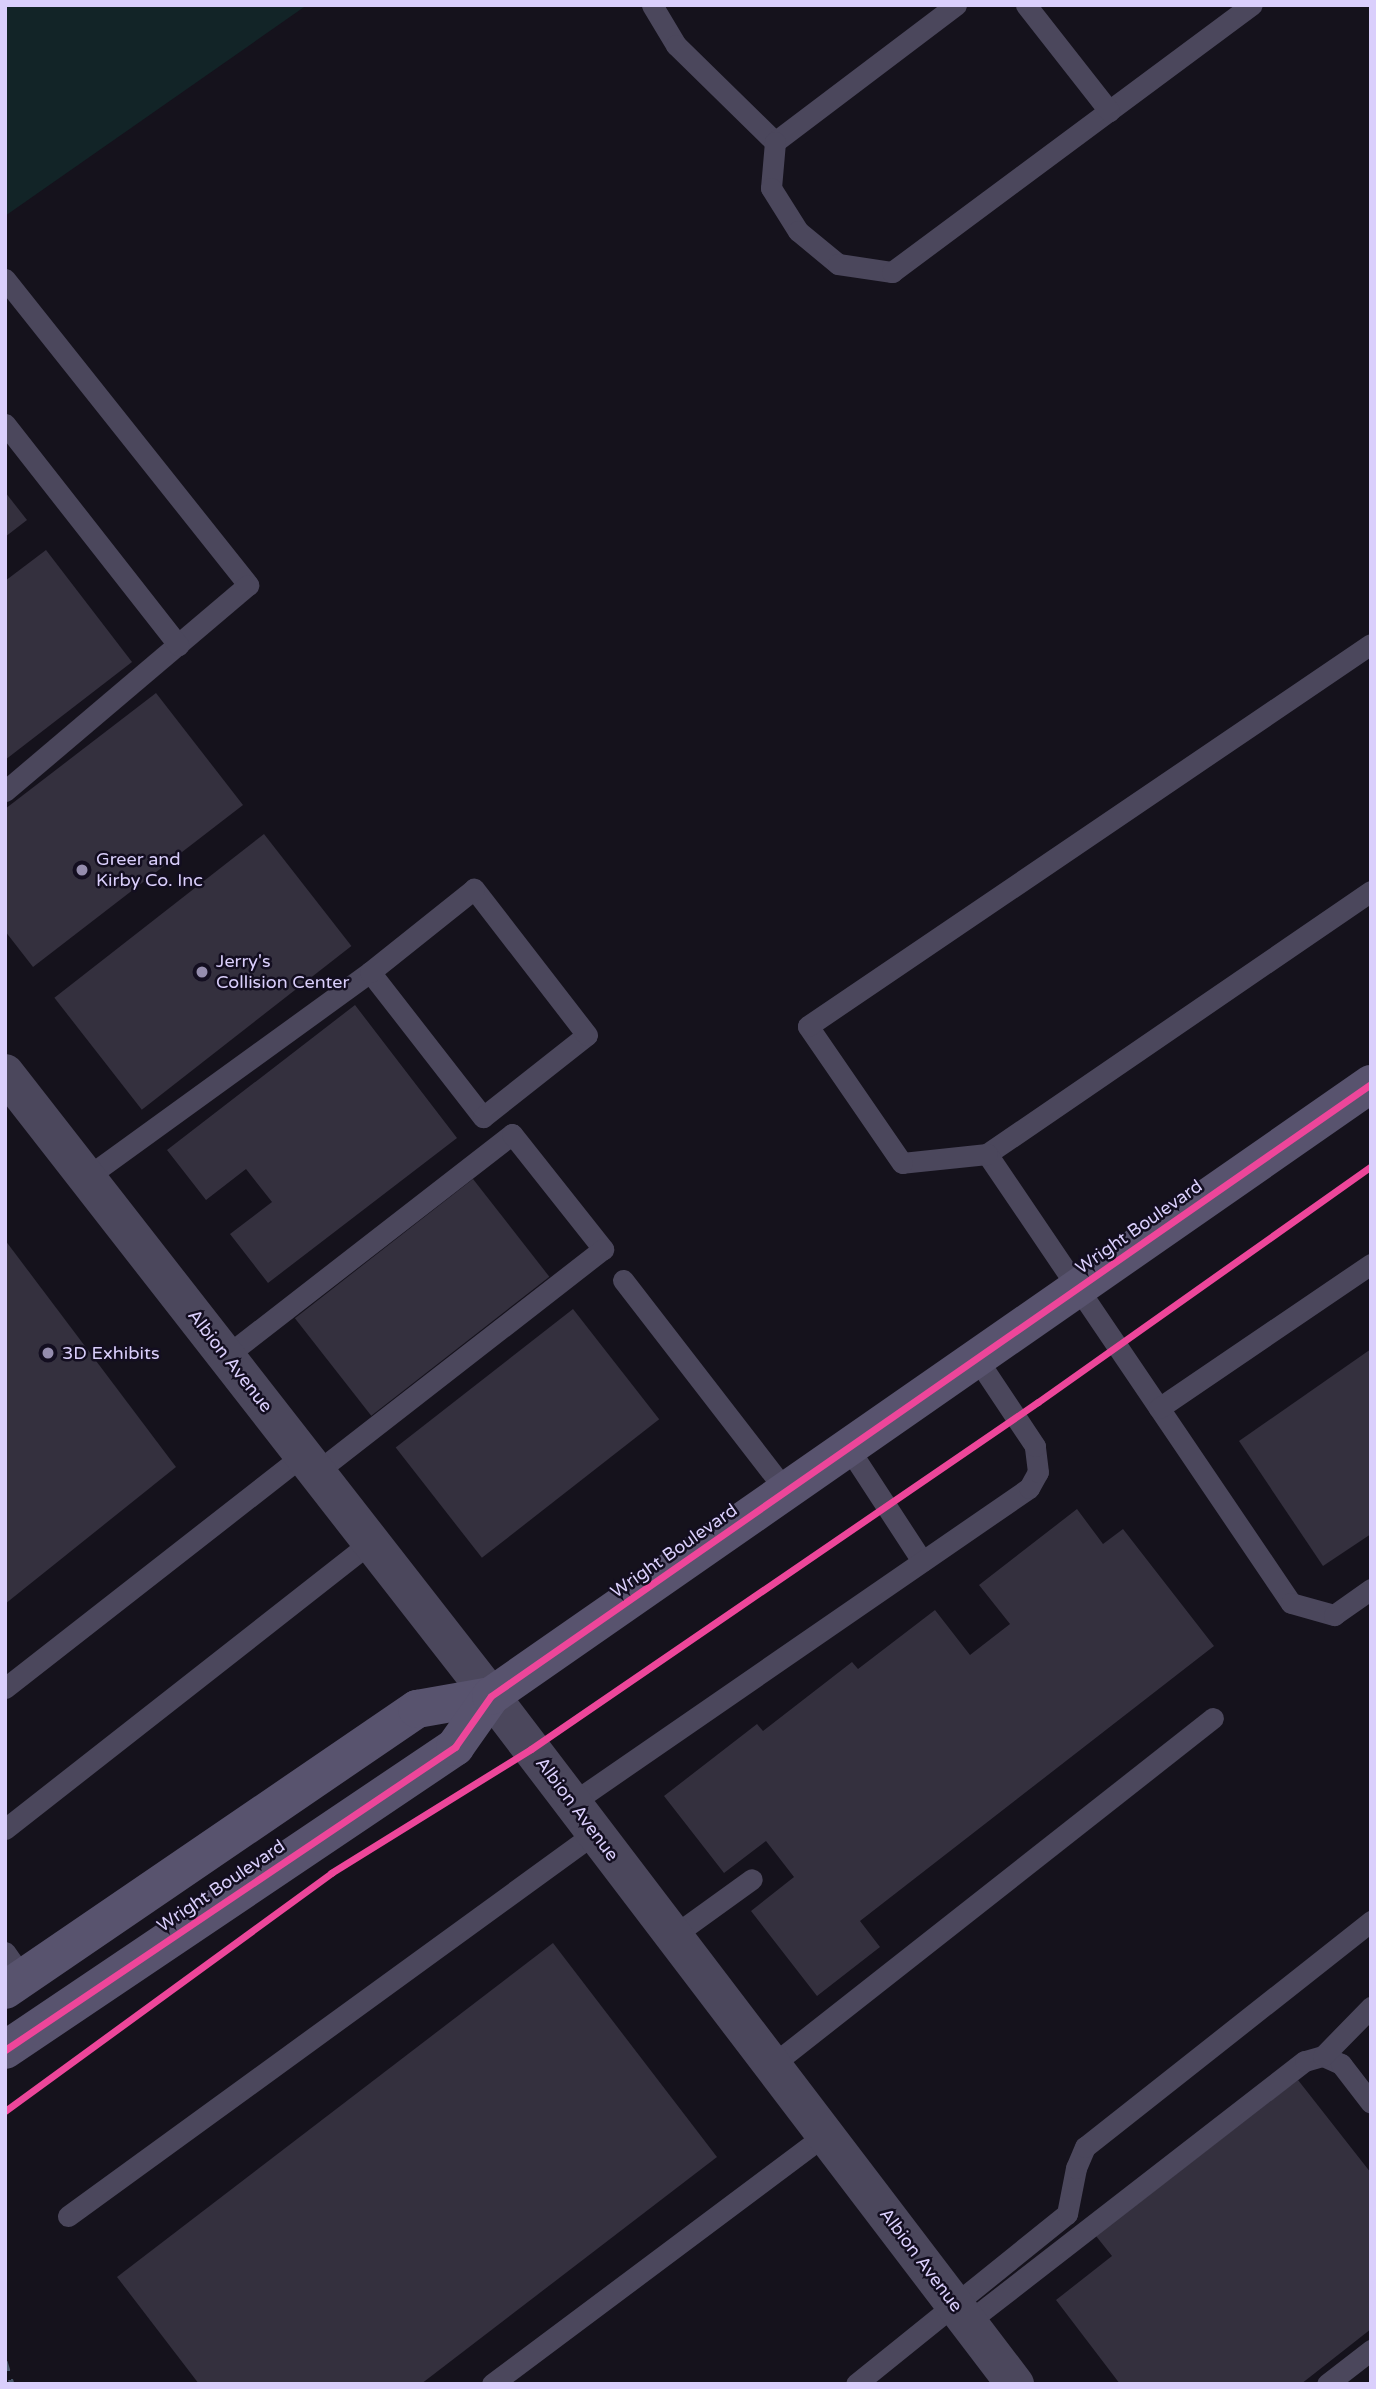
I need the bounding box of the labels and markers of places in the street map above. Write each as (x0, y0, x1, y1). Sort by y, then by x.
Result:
place label: Greer and Kirby Co. Inc (96, 849, 203, 892)
marker: Greer and Kirby Co. Inc (74, 862, 90, 878)
place label: Jerry's Collision Center (216, 951, 349, 993)
marker: Jerry's Collision Center (194, 964, 210, 980)
place label: 3D Exhibits (62, 1342, 160, 1364)
marker: 3D Exhibits (40, 1345, 56, 1361)

